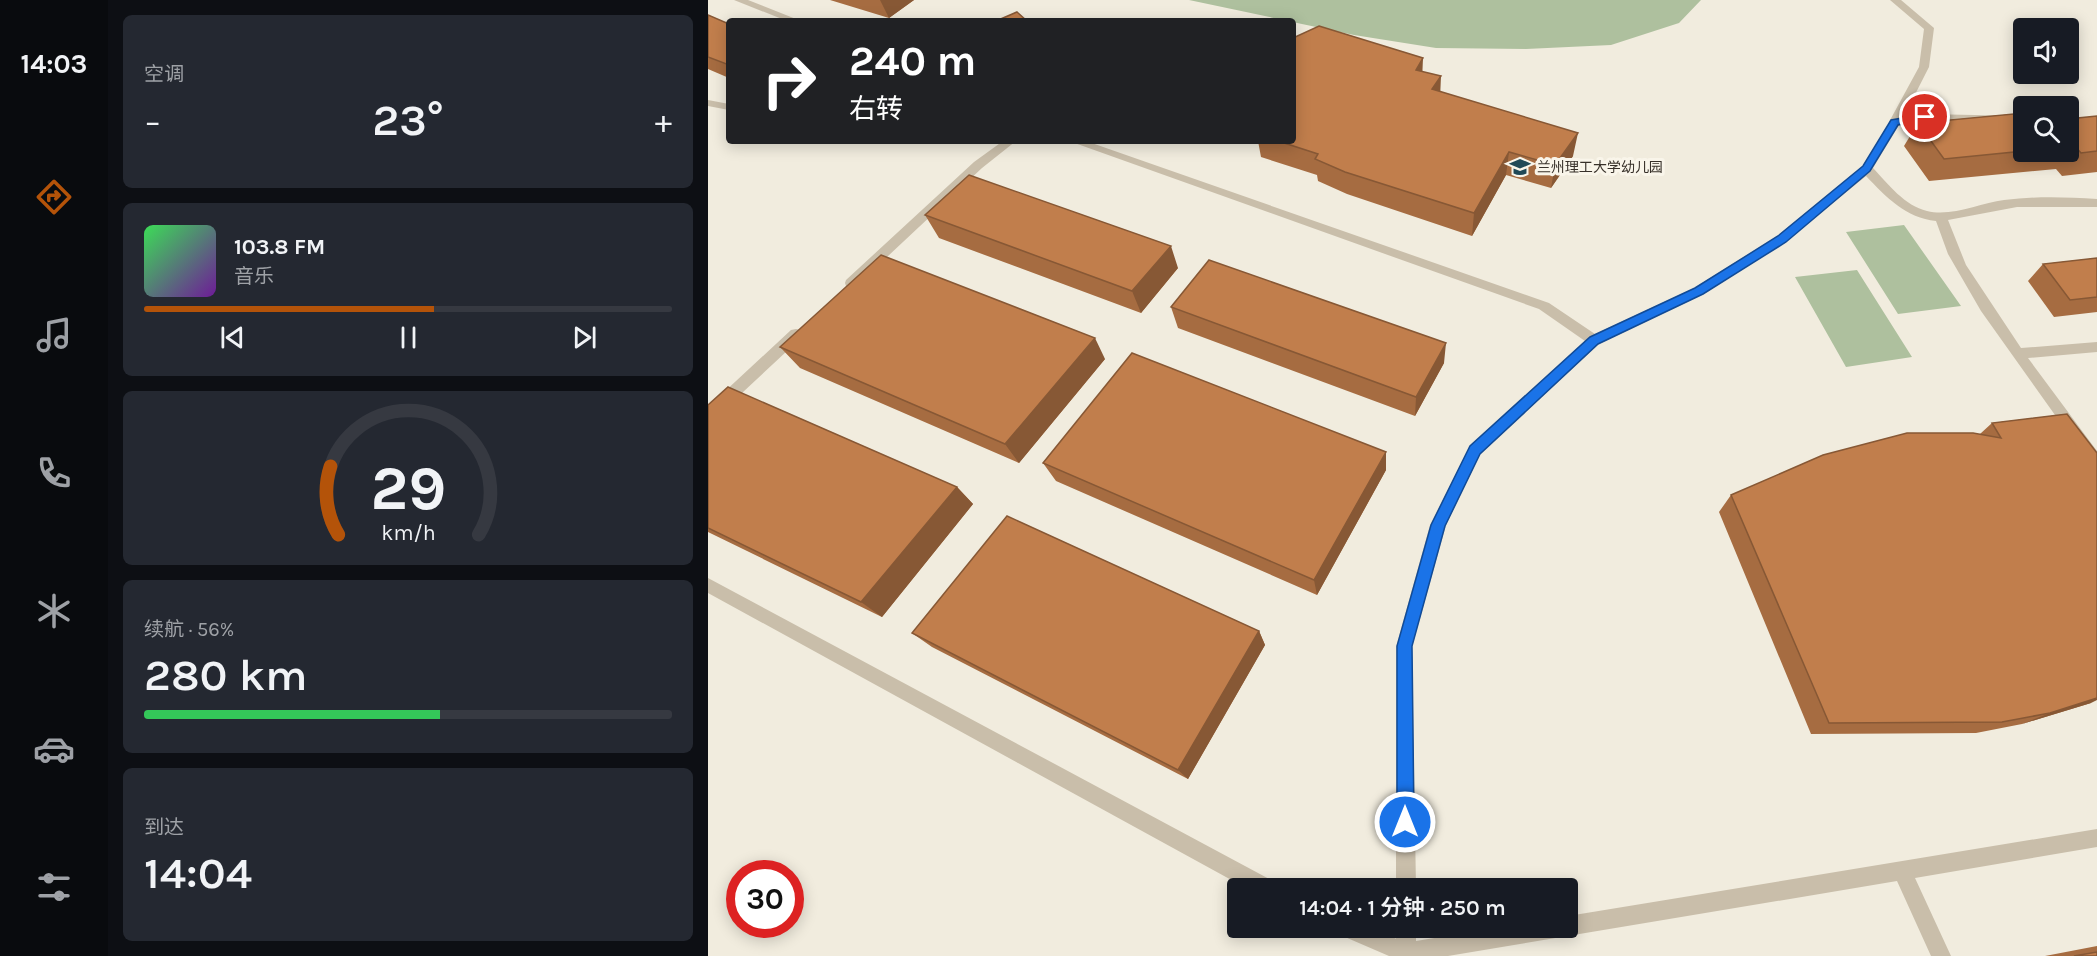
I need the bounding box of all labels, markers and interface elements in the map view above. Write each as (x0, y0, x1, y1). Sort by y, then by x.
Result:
map controls (2013, 18, 2079, 162)
button: sound (2013, 18, 2079, 84)
text: 240 m (849, 36, 976, 86)
icon: right (750, 42, 828, 120)
text: 14:03 (21, 48, 87, 80)
text: 空调 (144, 63, 184, 86)
pin (1899, 91, 1950, 142)
text: 右转 (849, 93, 903, 125)
text: 23° (372, 94, 444, 146)
button: search (2013, 96, 2079, 162)
icon: arrive (1908, 100, 1941, 133)
text: − (144, 102, 161, 140)
text: + (655, 102, 672, 140)
school or university icon: 兰州理工大学幼儿园 (1508, 155, 1532, 179)
place label: 兰州理工大学幼儿园 (1537, 159, 1663, 176)
icon: directions (33, 176, 75, 218)
text: 103.8 FM (234, 234, 325, 260)
text: 音乐 (234, 265, 274, 288)
icon: music (33, 314, 75, 356)
icon: previous (216, 321, 249, 354)
icon: pause (392, 321, 425, 354)
icon: next (568, 321, 601, 354)
icon: phone (33, 452, 75, 494)
text: 29 (370, 452, 446, 525)
text: km/h (381, 520, 435, 545)
icon: climate (33, 590, 75, 632)
text: 续航 · 56% (144, 618, 234, 641)
text: 280 km (144, 649, 308, 701)
icon: car (33, 728, 75, 770)
position arrow (1373, 790, 1437, 854)
text: 到达 (144, 816, 184, 839)
text: 14:04 (144, 847, 252, 899)
speed limit sign: 30 (726, 860, 804, 938)
icon: filters (33, 866, 75, 908)
text: 14:04 · 1 分钟 · 250 m (1299, 895, 1506, 921)

